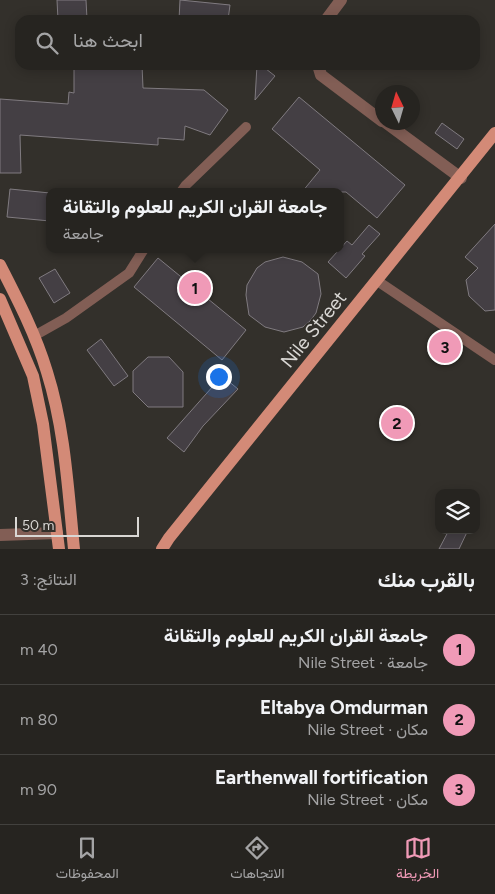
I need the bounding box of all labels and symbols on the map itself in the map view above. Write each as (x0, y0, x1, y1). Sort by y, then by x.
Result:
north arrow (375, 85, 420, 130)
pin: 1 (179, 269, 211, 307)
street label: Nile Street (276, 286, 351, 372)
pin: 3 (429, 328, 461, 366)
your location (206, 364, 232, 390)
pin: 2 (381, 404, 413, 442)
scale bar (15, 514, 139, 537)

